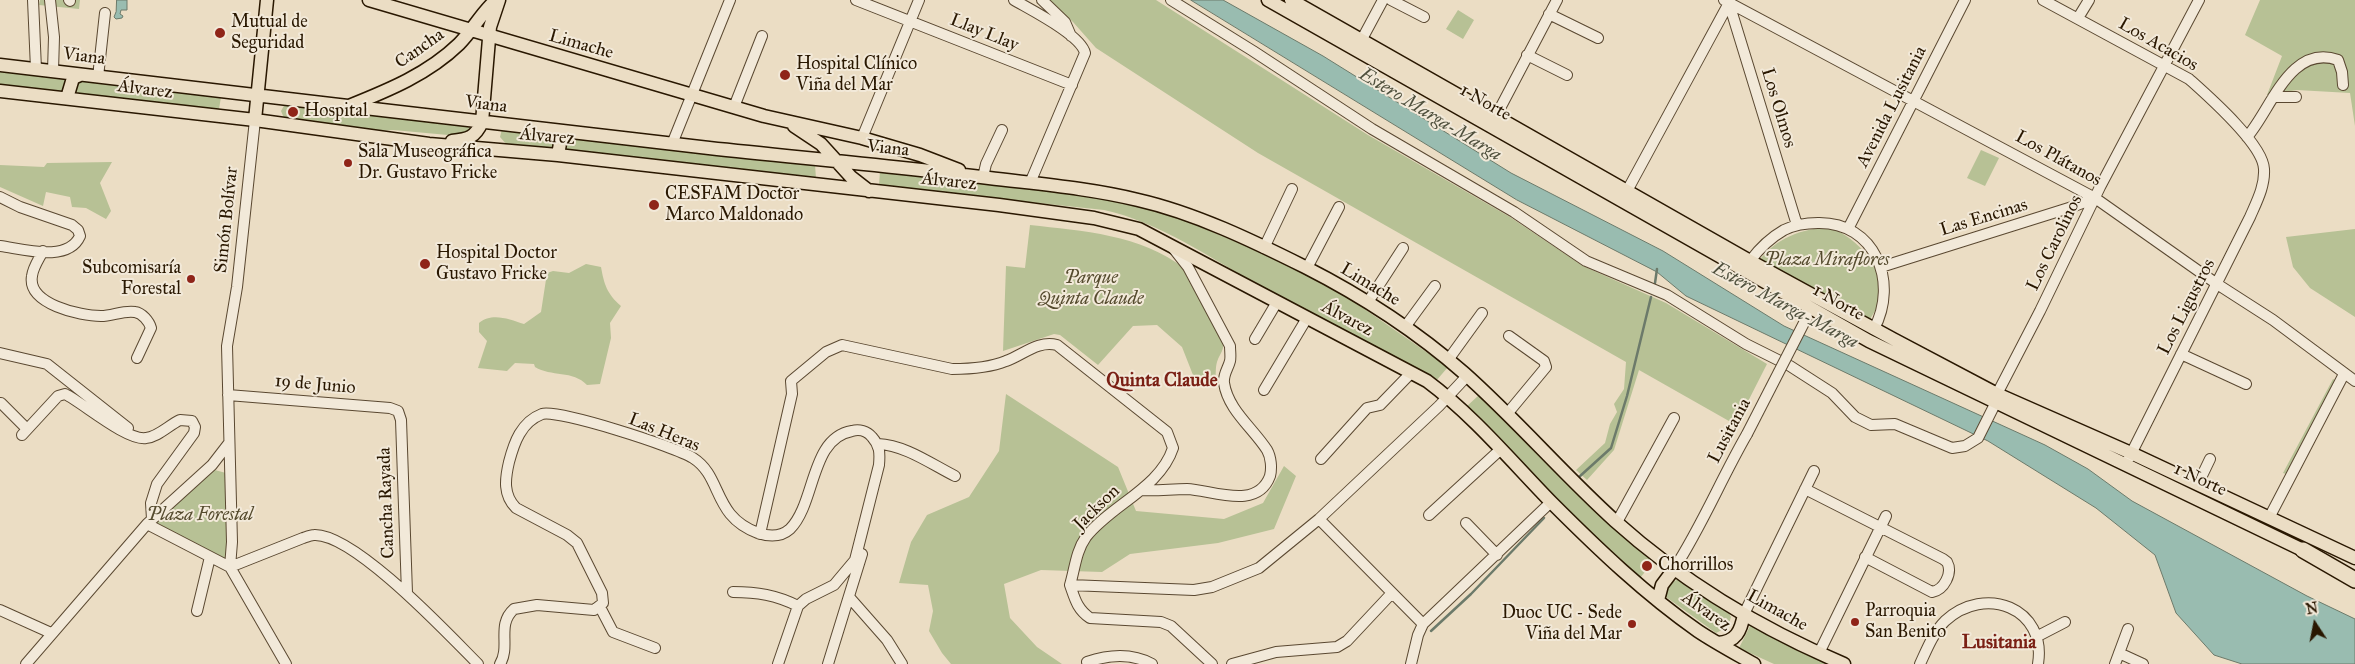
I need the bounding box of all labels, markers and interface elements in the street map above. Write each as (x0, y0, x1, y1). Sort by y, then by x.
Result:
street label: Llay Llay (947, 9, 1021, 57)
place label: Mutual de Seguridad (231, 12, 308, 54)
street label: Los Acacios (2114, 14, 2202, 76)
street label: Cancha (391, 24, 449, 74)
marker: Mutual de Seguridad (213, 26, 227, 40)
street label: Limache (546, 26, 616, 64)
street label: Avenida Lusitania (1852, 43, 1932, 171)
street label: Viana (62, 44, 106, 70)
place label: Hospital Clínico Viña del Mar (796, 54, 917, 96)
water label: Estero Marga-Marga (1355, 63, 1505, 167)
street label: Los Olmos (1756, 65, 1800, 151)
marker: Hospital Clínico Viña del Mar (778, 68, 792, 82)
street label: Álvarez (116, 76, 174, 104)
street label: 1 Norte (1455, 80, 1515, 126)
street label: Viana (464, 92, 508, 118)
place label: Hospital (304, 101, 368, 123)
marker: Hospital (286, 105, 300, 119)
street label: Álvarez (518, 124, 576, 150)
street label: Los Plátanos (2011, 126, 2105, 192)
street label: Viana (866, 136, 910, 162)
place label: Sala Museográfica Dr. Gustavo Fricke (358, 142, 497, 184)
marker: Sala Museográfica Dr. Gustavo Fricke (342, 157, 354, 169)
street label: Simón Bolívar (211, 166, 243, 274)
street label: Álvarez (920, 168, 978, 196)
place label: CESFAM Doctor Marco Maldonado (665, 184, 803, 226)
street label: Los Carolinos (2023, 192, 2087, 294)
street label: Las Encinas (1938, 194, 2030, 242)
marker: CESFAM Doctor Marco Maldonado (647, 198, 661, 212)
place label: Hospital Doctor Gustavo Fricke (436, 243, 557, 286)
park label: Plaza Miraflores (1765, 250, 1889, 272)
street label: Los Ligustros (2154, 255, 2220, 359)
marker: Hospital Doctor Gustavo Fricke (418, 257, 432, 271)
place label: Subcomisaría Forestal (82, 258, 181, 300)
water label: Estero Marga-Marga (1708, 258, 1862, 354)
street label: Limache (1336, 259, 1404, 311)
park label: Parque Quinta Claude (1038, 268, 1144, 310)
marker: Subcomisaría Forestal (185, 273, 197, 285)
street label: 1 Norte (1808, 280, 1868, 326)
street label: Álvarez (1317, 296, 1377, 342)
district label: Quinta Claude (1106, 370, 1218, 392)
street label: 19 de Junio (274, 371, 356, 399)
street label: Lusitania (1704, 395, 1756, 467)
street label: Las Heras (625, 409, 703, 457)
street label: Cancha Rayada (374, 447, 400, 559)
street label: 1 Norte (2170, 458, 2230, 502)
street label: Jackson (1069, 481, 1125, 535)
park label: Plaza Forestal (147, 505, 253, 527)
place label: Chorrillos (1658, 555, 1733, 577)
marker: Chorrillos (1640, 559, 1654, 573)
street label: Limache (1743, 586, 1811, 636)
street label: Álvarez (1677, 587, 1735, 637)
north arrow (2290, 599, 2340, 649)
text: N (2305, 599, 2319, 618)
place label: Parroquia San Benito (1865, 601, 1946, 644)
place label: Duoc UC - Sede Viña del Mar (1502, 603, 1622, 646)
marker: Parroquia San Benito (1849, 616, 1861, 628)
marker: Duoc UC - Sede Viña del Mar (1626, 618, 1638, 630)
district label: Lusitania (1962, 632, 2036, 654)

